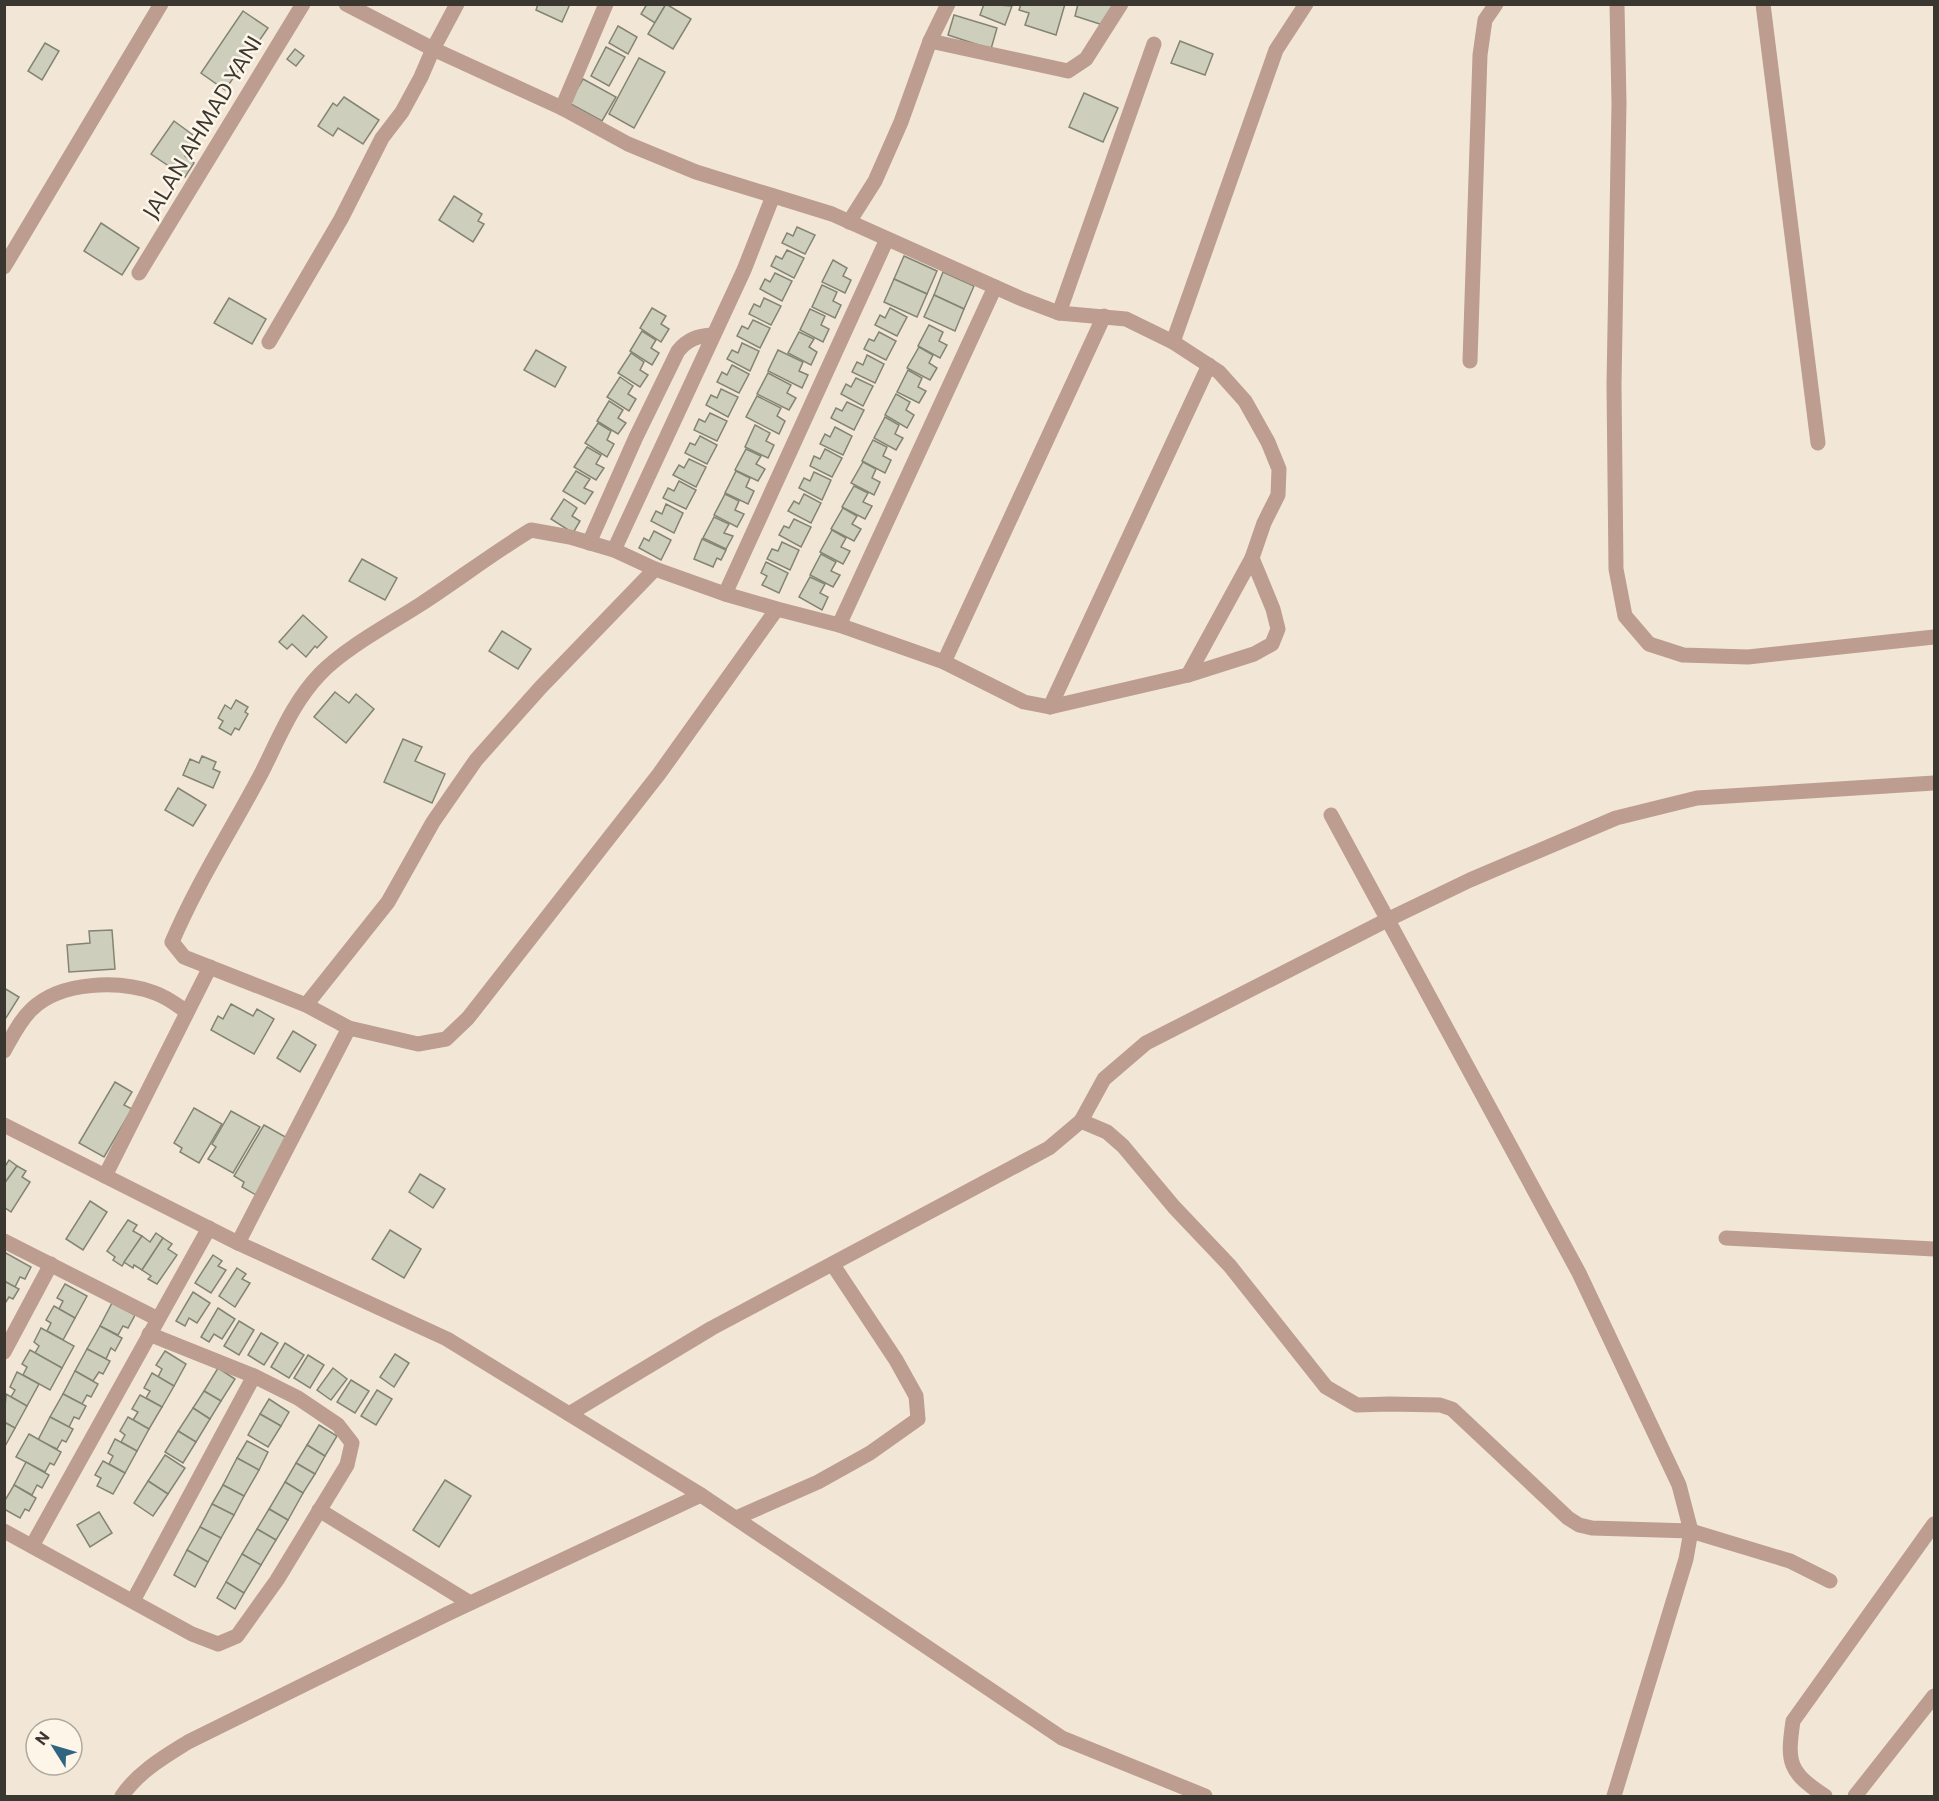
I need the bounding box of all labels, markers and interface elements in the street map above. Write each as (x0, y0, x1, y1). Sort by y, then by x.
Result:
street label: JALAN AHMAD YANI (136, 30, 267, 223)
north arrow (24, 1717, 84, 1777)
text: N (30, 1727, 53, 1748)

